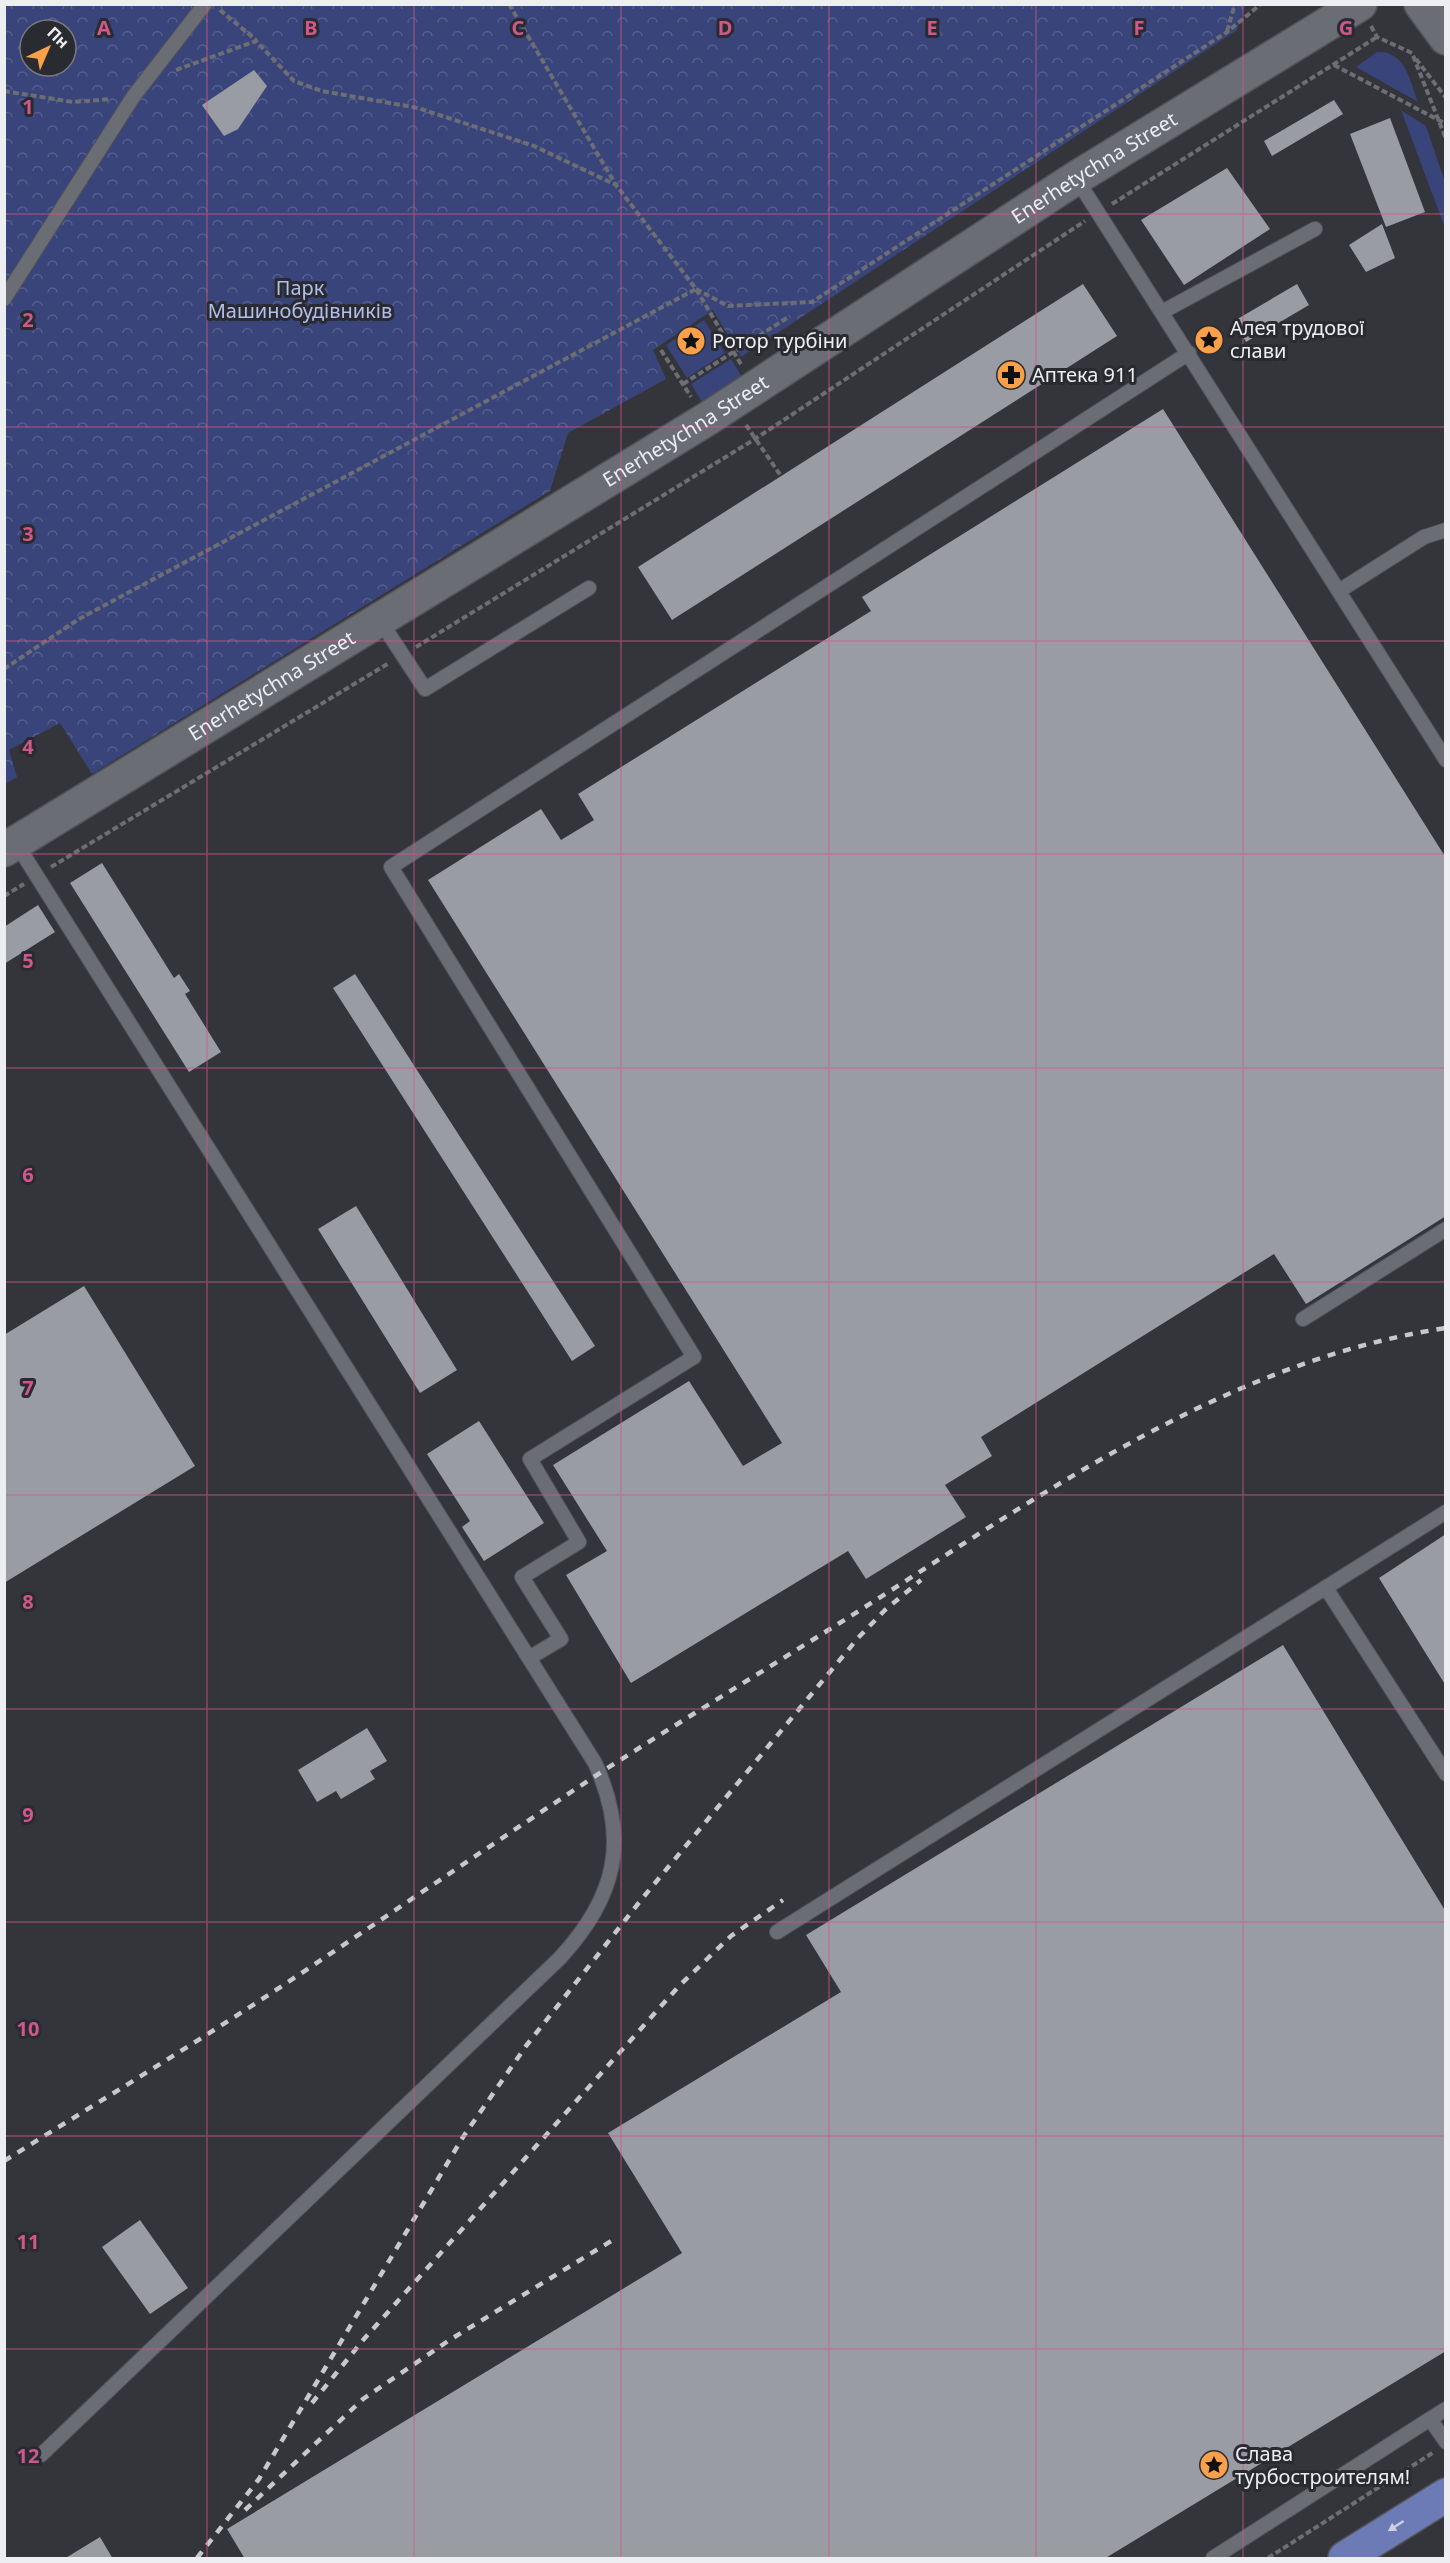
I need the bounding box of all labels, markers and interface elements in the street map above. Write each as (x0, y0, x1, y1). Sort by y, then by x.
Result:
text: A (97, 14, 111, 41)
text: B (304, 14, 318, 41)
text: C (512, 14, 525, 41)
text: D (718, 14, 732, 41)
text: E (926, 14, 938, 41)
text: F (1134, 14, 1144, 41)
text: G (1339, 14, 1353, 41)
north arrow (18, 18, 78, 78)
text: Пн (43, 21, 74, 53)
text: 1 (22, 93, 34, 120)
street label: Enerhetychna Street (1006, 105, 1182, 230)
park label: Парк Машинобудівників (208, 274, 392, 324)
text: 2 (22, 306, 34, 333)
place label: Алея трудової слави (1230, 314, 1364, 364)
place icon: Алея трудової слави (1193, 324, 1225, 356)
place icon: Ротор турбіни (675, 325, 707, 357)
place label: Ротор турбіни (712, 327, 847, 354)
pharmacy icon: Аптека 911 (995, 359, 1027, 391)
place label: Аптека 911 (1032, 361, 1138, 388)
street label: Enerhetychna Street (597, 369, 773, 493)
text: 3 (22, 520, 34, 547)
street label: Enerhetychna Street (183, 624, 360, 747)
text: 4 (22, 733, 34, 760)
text: 5 (22, 947, 34, 974)
text: 6 (22, 1161, 34, 1188)
text: 7 (22, 1374, 34, 1401)
text: 8 (22, 1588, 34, 1615)
text: 9 (22, 1801, 34, 1828)
text: 10 (17, 2015, 39, 2042)
text: 11 (17, 2228, 39, 2255)
place label: Слава турбостроителям! (1235, 2440, 1410, 2490)
text: 12 (17, 2442, 39, 2469)
place icon: Слава турбостроителям! (1198, 2449, 1230, 2481)
one-way arrow (1388, 2520, 1404, 2531)

